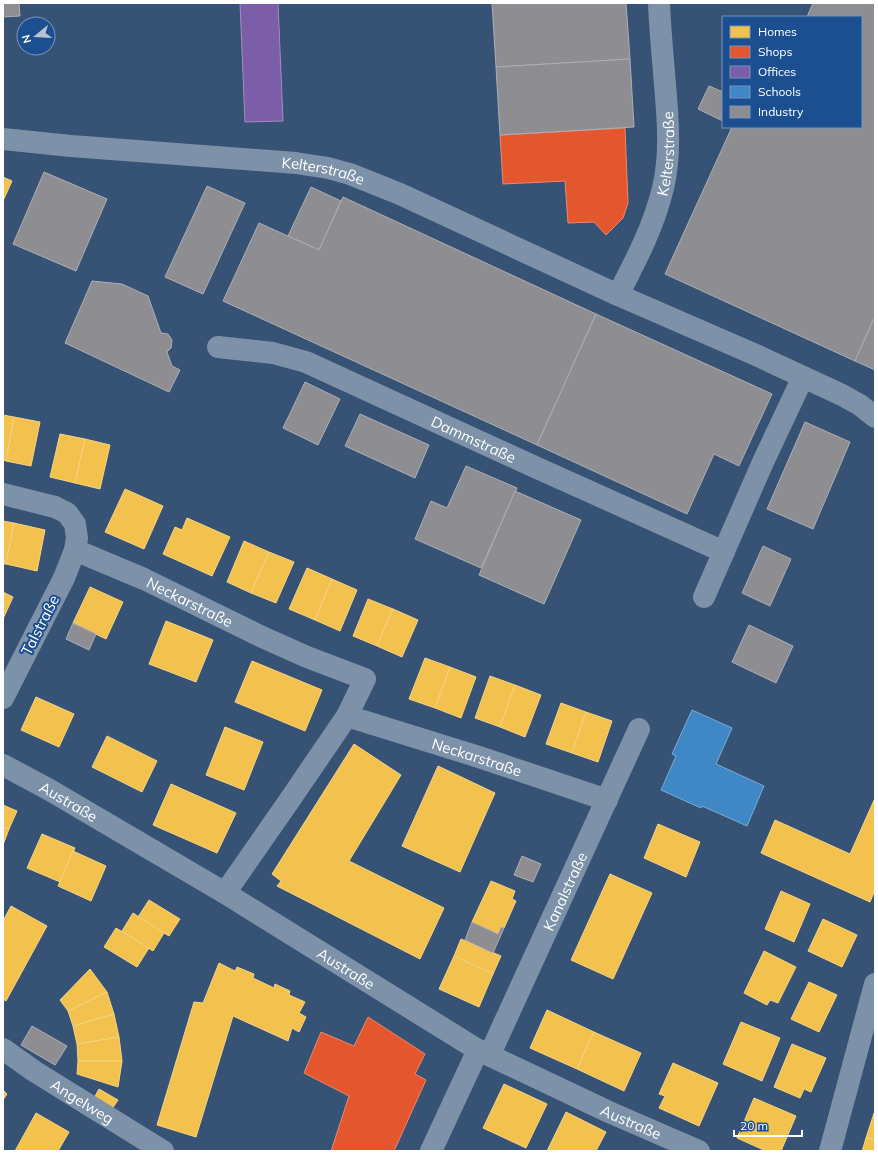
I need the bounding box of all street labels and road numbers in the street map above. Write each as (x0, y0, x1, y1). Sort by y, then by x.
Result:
street label: Kelterstraße (652, 111, 678, 198)
street label: Kelterstraße (281, 152, 368, 188)
street label: Dammstraße (428, 411, 519, 467)
street label: Neckarstraße (144, 572, 236, 631)
street label: Talstraße (17, 592, 63, 658)
street label: Neckarstraße (430, 733, 525, 780)
street label: Austraße (36, 777, 101, 826)
street label: Kanalstraße (538, 849, 591, 934)
street label: Austraße (314, 943, 379, 993)
street label: Angelweg (47, 1074, 118, 1128)
street label: Austraße (598, 1100, 664, 1143)

